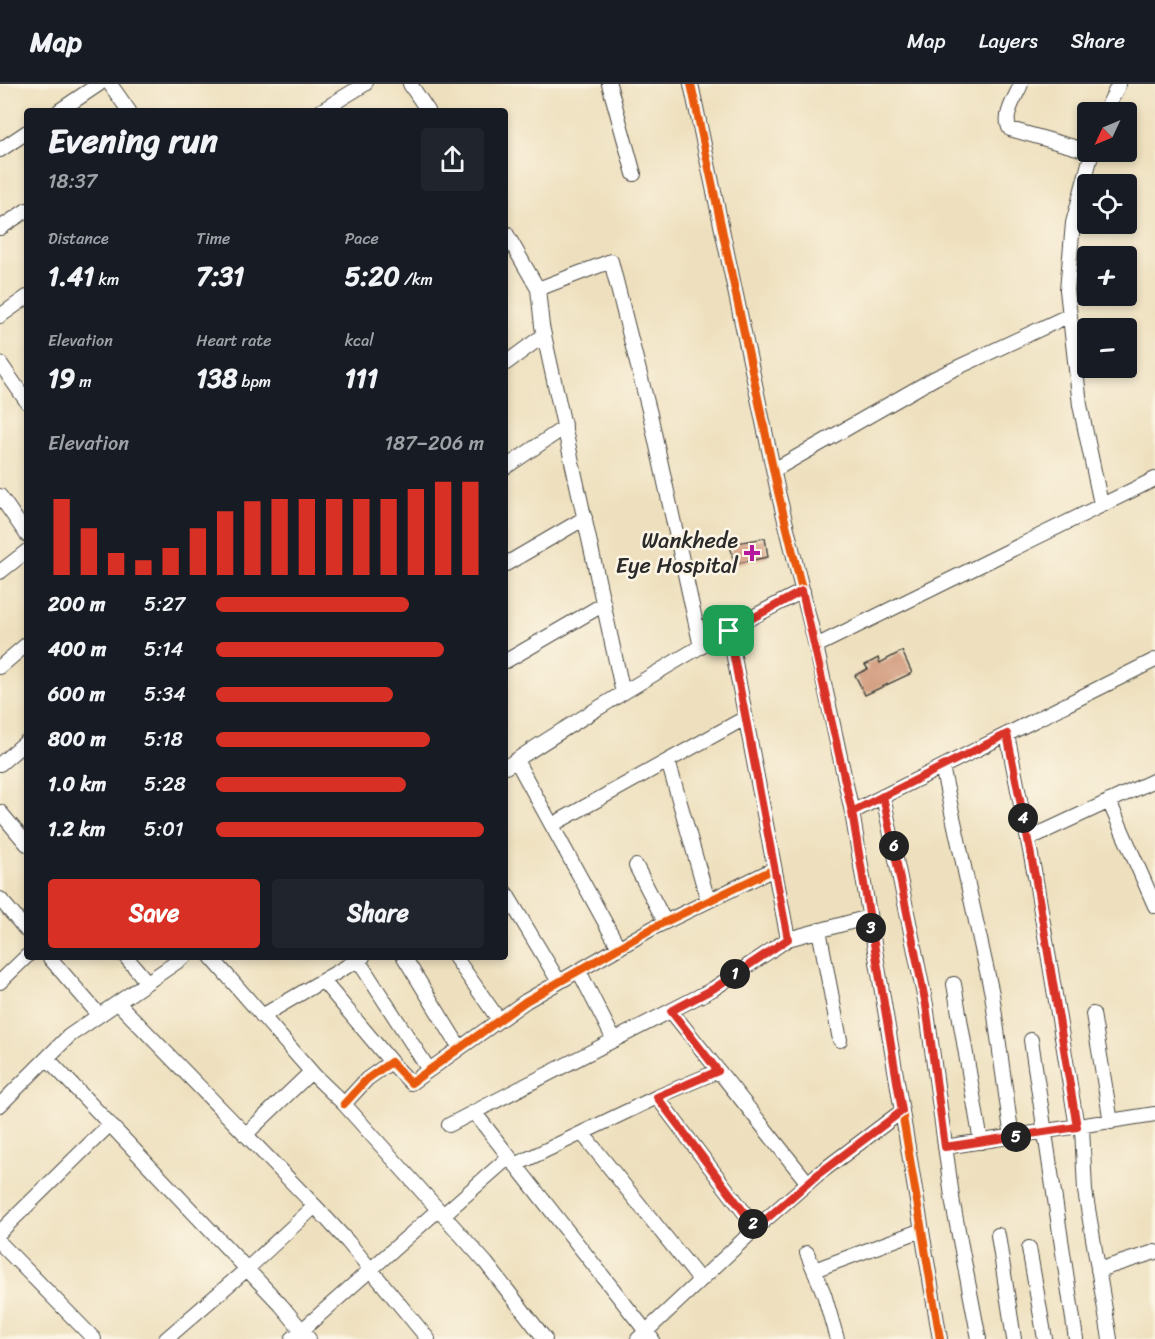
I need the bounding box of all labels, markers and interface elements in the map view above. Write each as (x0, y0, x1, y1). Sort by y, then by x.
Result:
text: Map (30, 17, 82, 66)
text: Map (907, 22, 946, 60)
text: Layers (979, 22, 1038, 60)
text: Share (1071, 22, 1125, 60)
north arrow (1077, 102, 1137, 162)
map controls (1077, 102, 1137, 378)
text: Evening run (48, 112, 218, 170)
button: share (421, 128, 484, 191)
text: 18:37 (48, 164, 97, 199)
button: locate (1077, 174, 1137, 234)
text: Distance (48, 224, 109, 253)
text: Time (196, 224, 230, 253)
text: Pace (345, 224, 379, 253)
button: + (1077, 246, 1137, 306)
text: 1.41 (48, 253, 94, 299)
text: 7:31 (196, 253, 244, 299)
text: 5:20 (345, 253, 400, 299)
text: km (94, 265, 119, 294)
text: /km (400, 265, 433, 294)
button: − (1077, 318, 1137, 378)
text: Elevation (48, 326, 113, 355)
text: Heart rate (196, 326, 271, 355)
text: kcal (345, 326, 374, 355)
text: 19 (48, 355, 75, 401)
text: 138 (196, 355, 237, 401)
text: 111 (345, 355, 378, 401)
text: m (75, 367, 92, 396)
text: bpm (237, 367, 271, 396)
text: Elevation (48, 426, 129, 461)
text: 187–206 m (385, 426, 484, 461)
place label: Wankhede Eye Hospital (616, 521, 739, 585)
marker: Wankhede Eye Hospital (743, 544, 761, 562)
text: 200 m (48, 587, 105, 622)
text: 5:27 (144, 587, 185, 622)
pin (703, 605, 754, 656)
icon: arrive (712, 614, 745, 647)
text: 400 m (48, 632, 106, 667)
text: 5:14 (144, 632, 183, 667)
text: 600 m (48, 677, 105, 712)
text: 5:34 (144, 677, 186, 712)
text: 800 m (48, 722, 106, 757)
text: 5:18 (144, 722, 183, 757)
text: 1.0 km (48, 767, 106, 802)
text: 5:28 (144, 767, 186, 802)
pin: 4 (1008, 803, 1038, 833)
text: 4 (1018, 803, 1028, 832)
text: 1.2 km (48, 812, 105, 847)
text: 5:01 (144, 812, 183, 847)
pin: 6 (879, 831, 909, 861)
text: 6 (889, 831, 899, 860)
button: Save (48, 879, 260, 948)
button: Share (272, 879, 484, 948)
pin: 3 (856, 913, 886, 943)
text: 3 (867, 913, 875, 942)
pin: 1 (720, 959, 750, 989)
text: 1 (732, 959, 738, 988)
pin: 5 (1001, 1122, 1031, 1152)
text: 5 (1011, 1122, 1021, 1151)
pin: 2 (738, 1209, 768, 1239)
text: 2 (748, 1209, 758, 1238)

